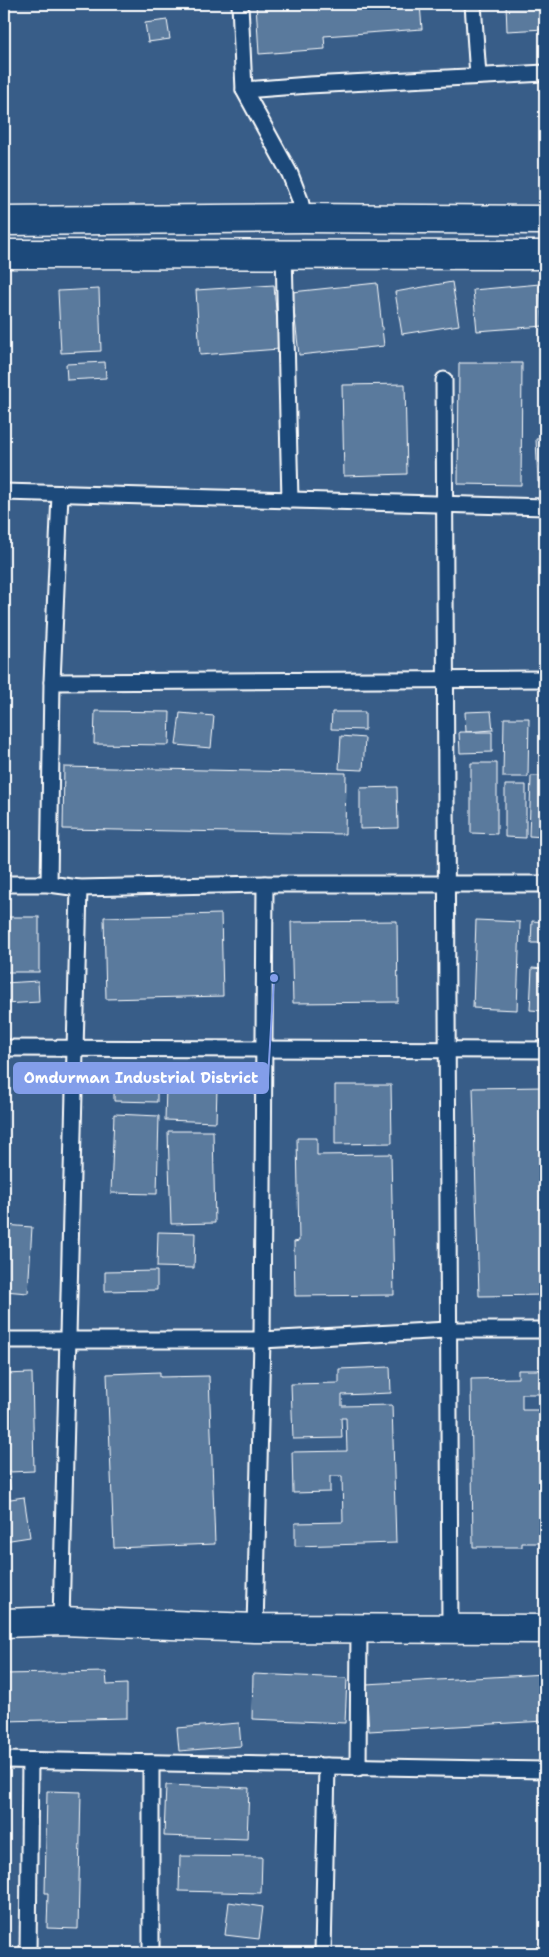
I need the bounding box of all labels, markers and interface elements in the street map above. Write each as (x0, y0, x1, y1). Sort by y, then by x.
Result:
callout: Omdurman Industrial District (14, 1063, 268, 1093)
text: Omdurman Industrial District (24, 1068, 258, 1088)

